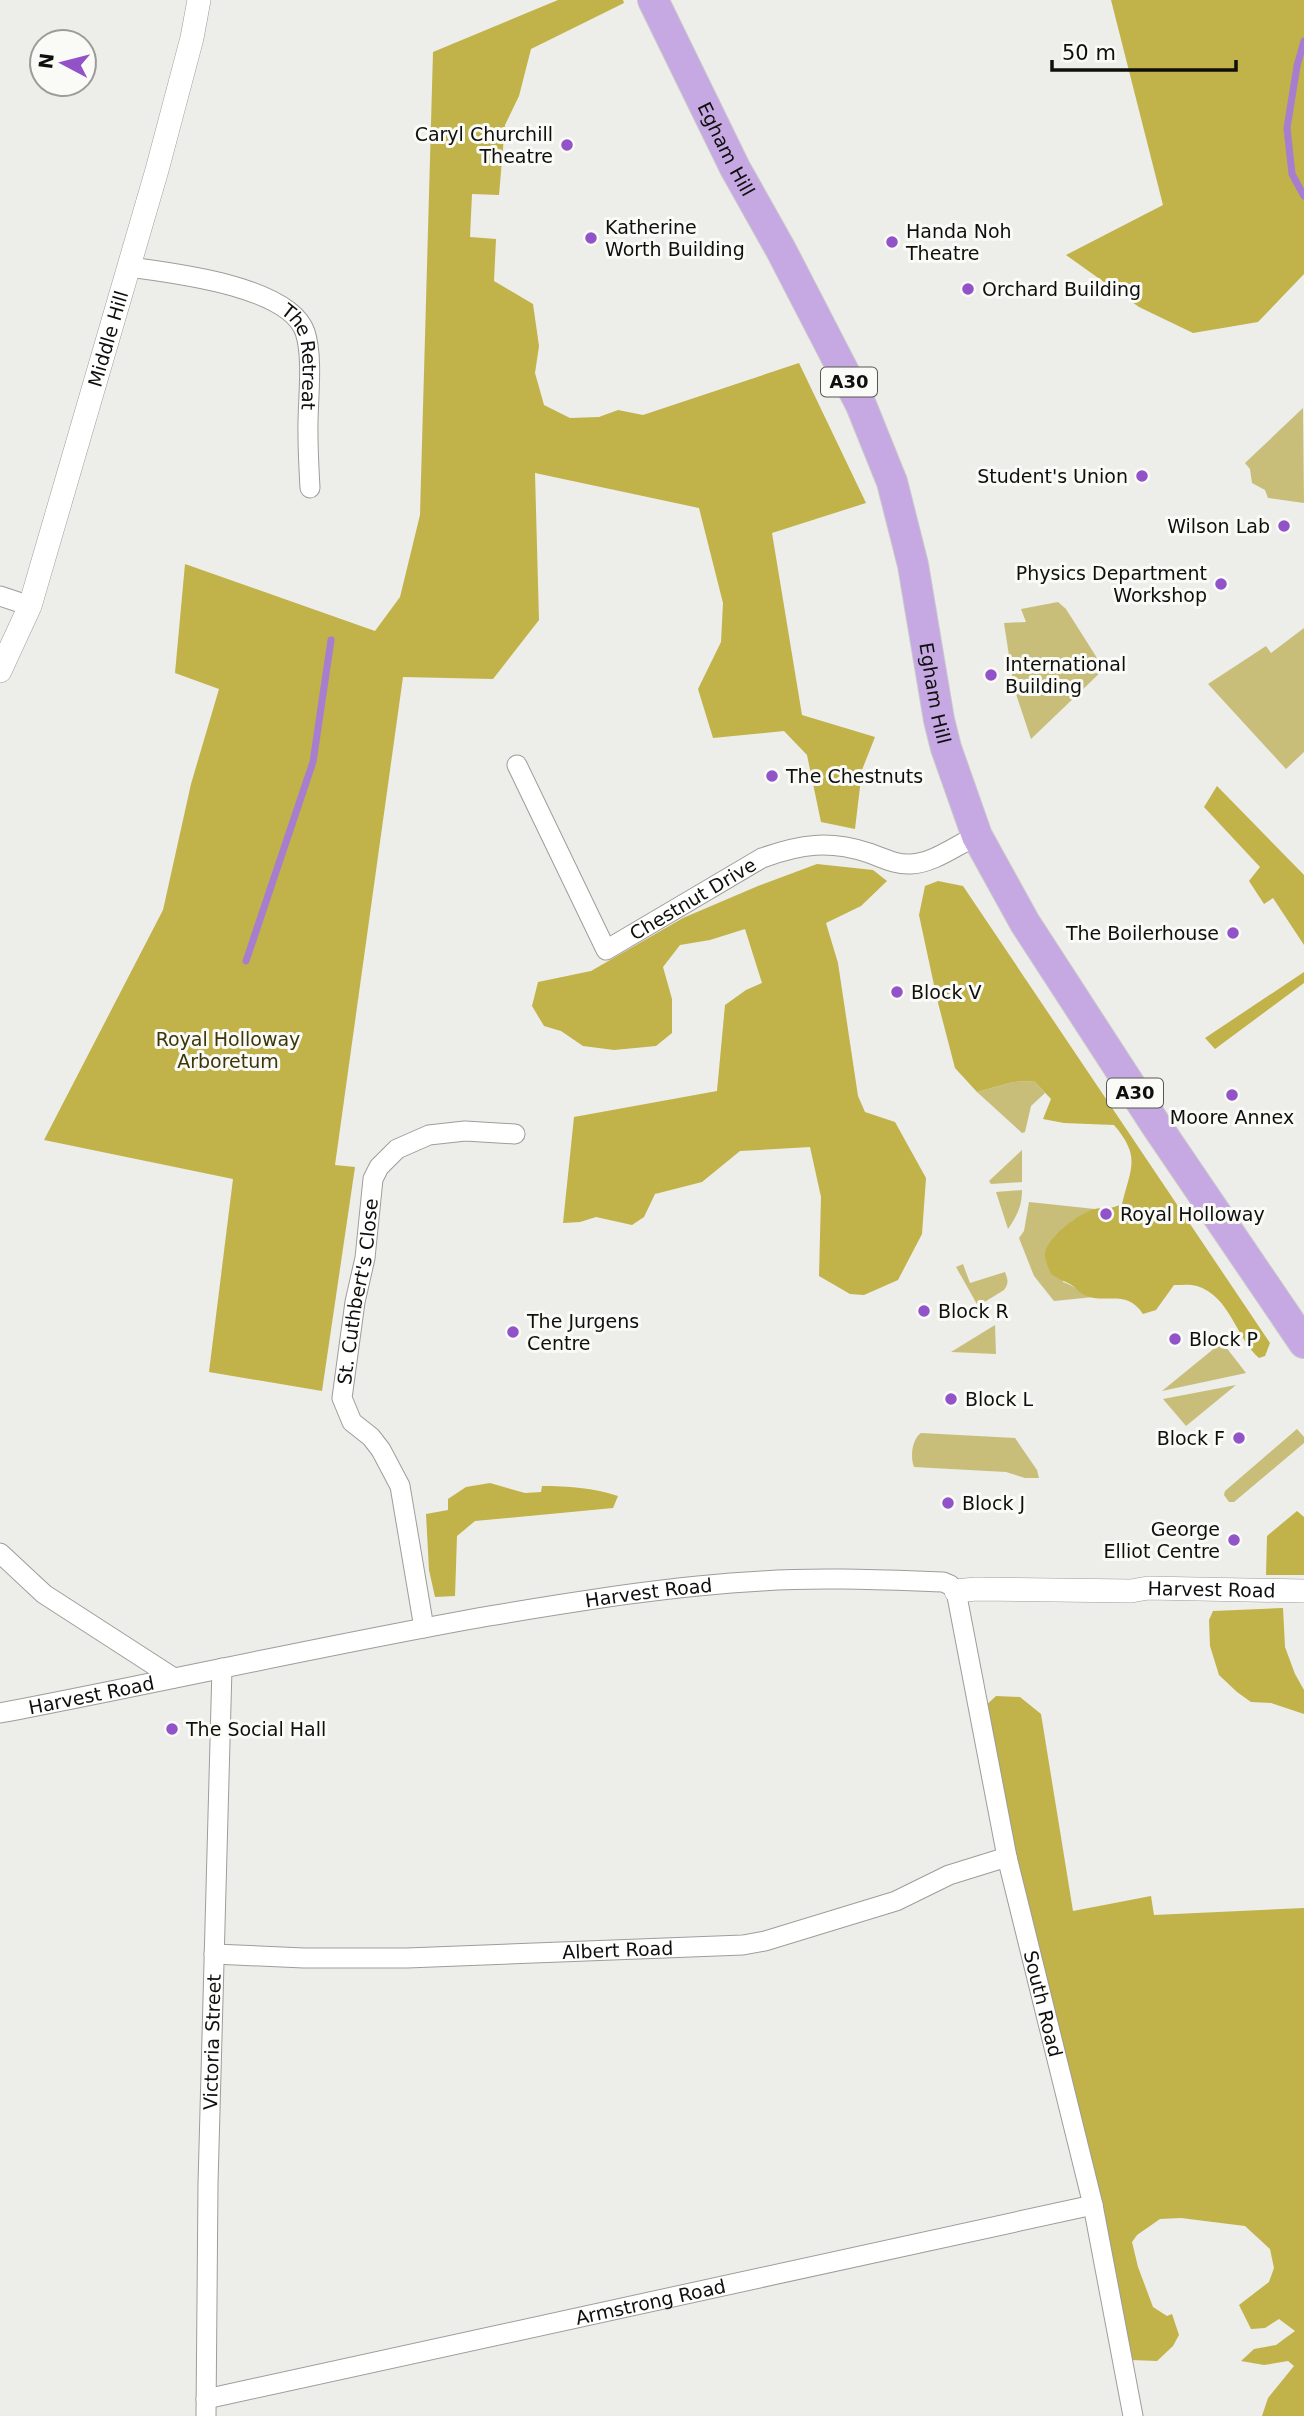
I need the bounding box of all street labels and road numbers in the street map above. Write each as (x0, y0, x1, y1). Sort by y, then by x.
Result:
street label: Egham Hill (693, 98, 759, 200)
street label: Middle Hill (83, 288, 132, 389)
street label: The Retreat (277, 298, 321, 411)
road number: A30 (821, 368, 877, 396)
street label: Egham Hill (915, 641, 956, 746)
street label: Chestnut Drive (626, 853, 760, 945)
road number: A30 (1107, 1078, 1163, 1108)
street label: St. Cuthbert's Close (333, 1197, 382, 1386)
street label: Harvest Road (584, 1574, 713, 1611)
street label: Harvest Road (1147, 1577, 1276, 1601)
street label: Harvest Road (26, 1672, 156, 1718)
street label: Albert Road (562, 1937, 674, 1963)
street label: South Road (1019, 1948, 1067, 2059)
street label: Victoria Street (199, 1974, 225, 2110)
street label: Armstrong Road (573, 2275, 728, 2329)

